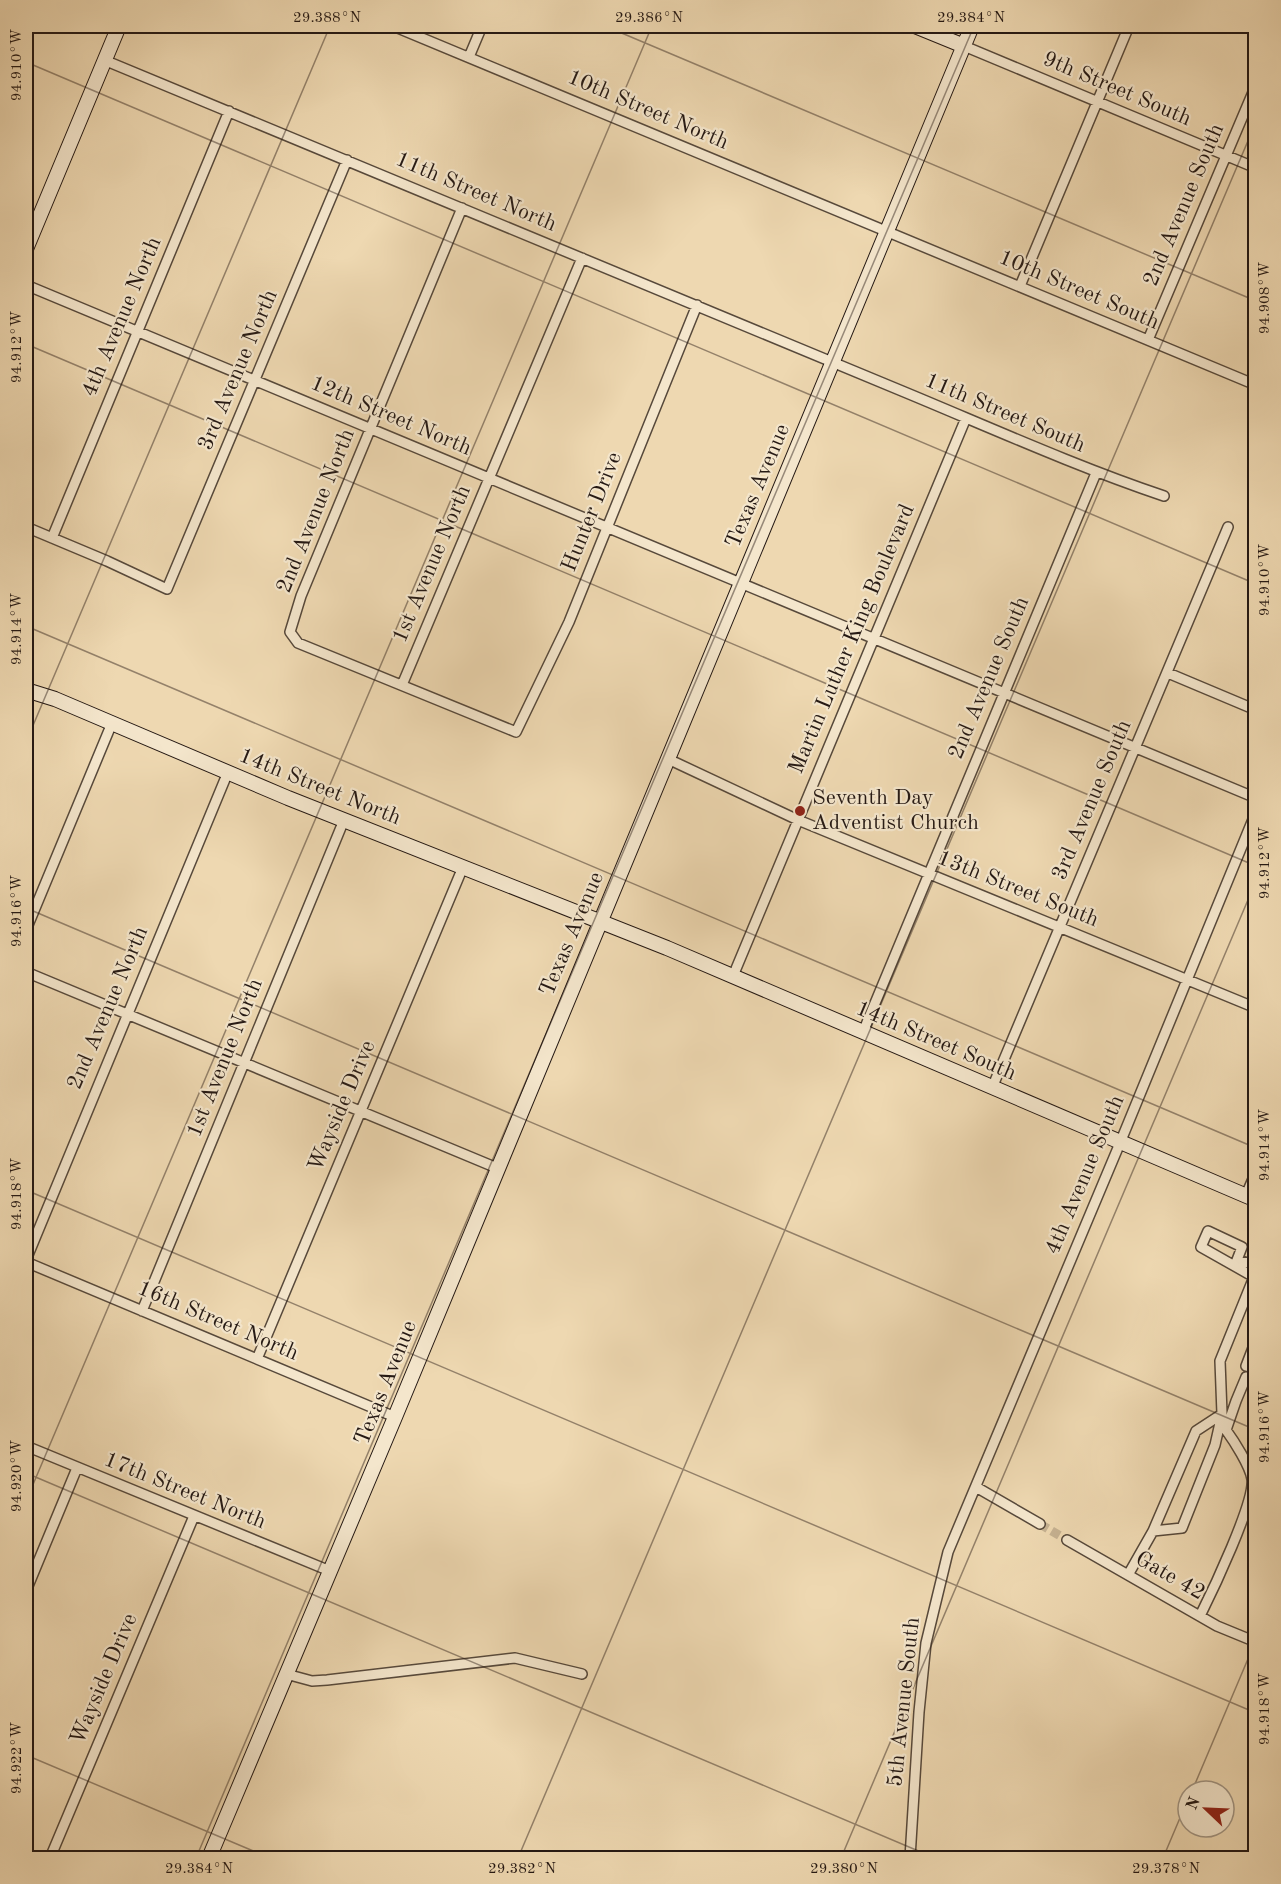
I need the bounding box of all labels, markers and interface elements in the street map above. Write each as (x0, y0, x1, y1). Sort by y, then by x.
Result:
text: 29.388°N (293, 11, 361, 26)
text: 29.386°N (615, 11, 683, 26)
text: 29.384°N (937, 11, 1005, 26)
text: 94.910°W (10, 29, 25, 101)
street label: 9th Street South (1040, 48, 1195, 130)
street label: 10th Street North (564, 66, 732, 154)
street label: 2nd Avenue South (1140, 120, 1228, 290)
street label: 11th Street North (392, 148, 560, 236)
street label: 4th Avenue North (78, 234, 166, 400)
street label: 10th Street South (996, 246, 1162, 334)
text: 94.908°W (1258, 262, 1273, 334)
street label: 3rd Avenue North (194, 287, 282, 453)
text: 94.912°W (10, 311, 25, 383)
street label: 11th Street South (922, 369, 1088, 457)
street label: 12th Street North (307, 372, 475, 460)
street label: Texas Avenue (722, 421, 794, 551)
street label: 2nd Avenue North (273, 426, 359, 596)
street label: Hunter Drive (558, 449, 626, 575)
street label: 1st Avenue North (389, 482, 475, 646)
street label: Martin Luther King Boulevard (785, 501, 919, 777)
text: 94.910°W (1258, 544, 1273, 616)
text: 94.914°W (10, 593, 25, 665)
street label: 2nd Avenue South (945, 593, 1033, 763)
street label: 3rd Avenue South (1048, 717, 1136, 883)
street label: 14th Street North (236, 745, 404, 829)
place label: Seventh Day Adventist Church (812, 787, 979, 834)
marker: Seventh Day Adventist Church (793, 804, 807, 818)
text: 94.912°W (1258, 827, 1273, 899)
street label: 13th Street South (934, 847, 1102, 931)
street label: Texas Avenue (536, 869, 608, 999)
text: 94.916°W (10, 875, 25, 947)
street label: 2nd Avenue North (64, 923, 152, 1093)
street label: 1st Avenue North (183, 976, 267, 1140)
street label: 14th Street South (853, 997, 1019, 1085)
street label: Wayside Drive (305, 1037, 379, 1175)
street label: 4th Avenue South (1042, 1092, 1128, 1258)
text: 94.914°W (1258, 1109, 1273, 1181)
text: 94.918°W (10, 1158, 25, 1230)
street label: 16th Street North (134, 1277, 302, 1365)
street label: Texas Avenue (351, 1318, 421, 1448)
text: 94.916°W (1258, 1391, 1273, 1463)
text: 94.920°W (10, 1440, 25, 1512)
street label: 17th Street North (101, 1449, 269, 1533)
street label: Gate 42 (1131, 1547, 1209, 1605)
street label: Wayside Drive (67, 1610, 141, 1748)
street label: 5th Avenue South (884, 1616, 924, 1788)
text: 94.918°W (1258, 1673, 1273, 1745)
text: 94.922°W (10, 1722, 25, 1794)
north arrow (1176, 1779, 1236, 1839)
text: N (1184, 1794, 1204, 1813)
text: 29.384°N (165, 1862, 233, 1877)
text: 29.382°N (488, 1862, 556, 1877)
text: 29.380°N (810, 1862, 878, 1877)
text: 29.378°N (1132, 1862, 1200, 1877)

